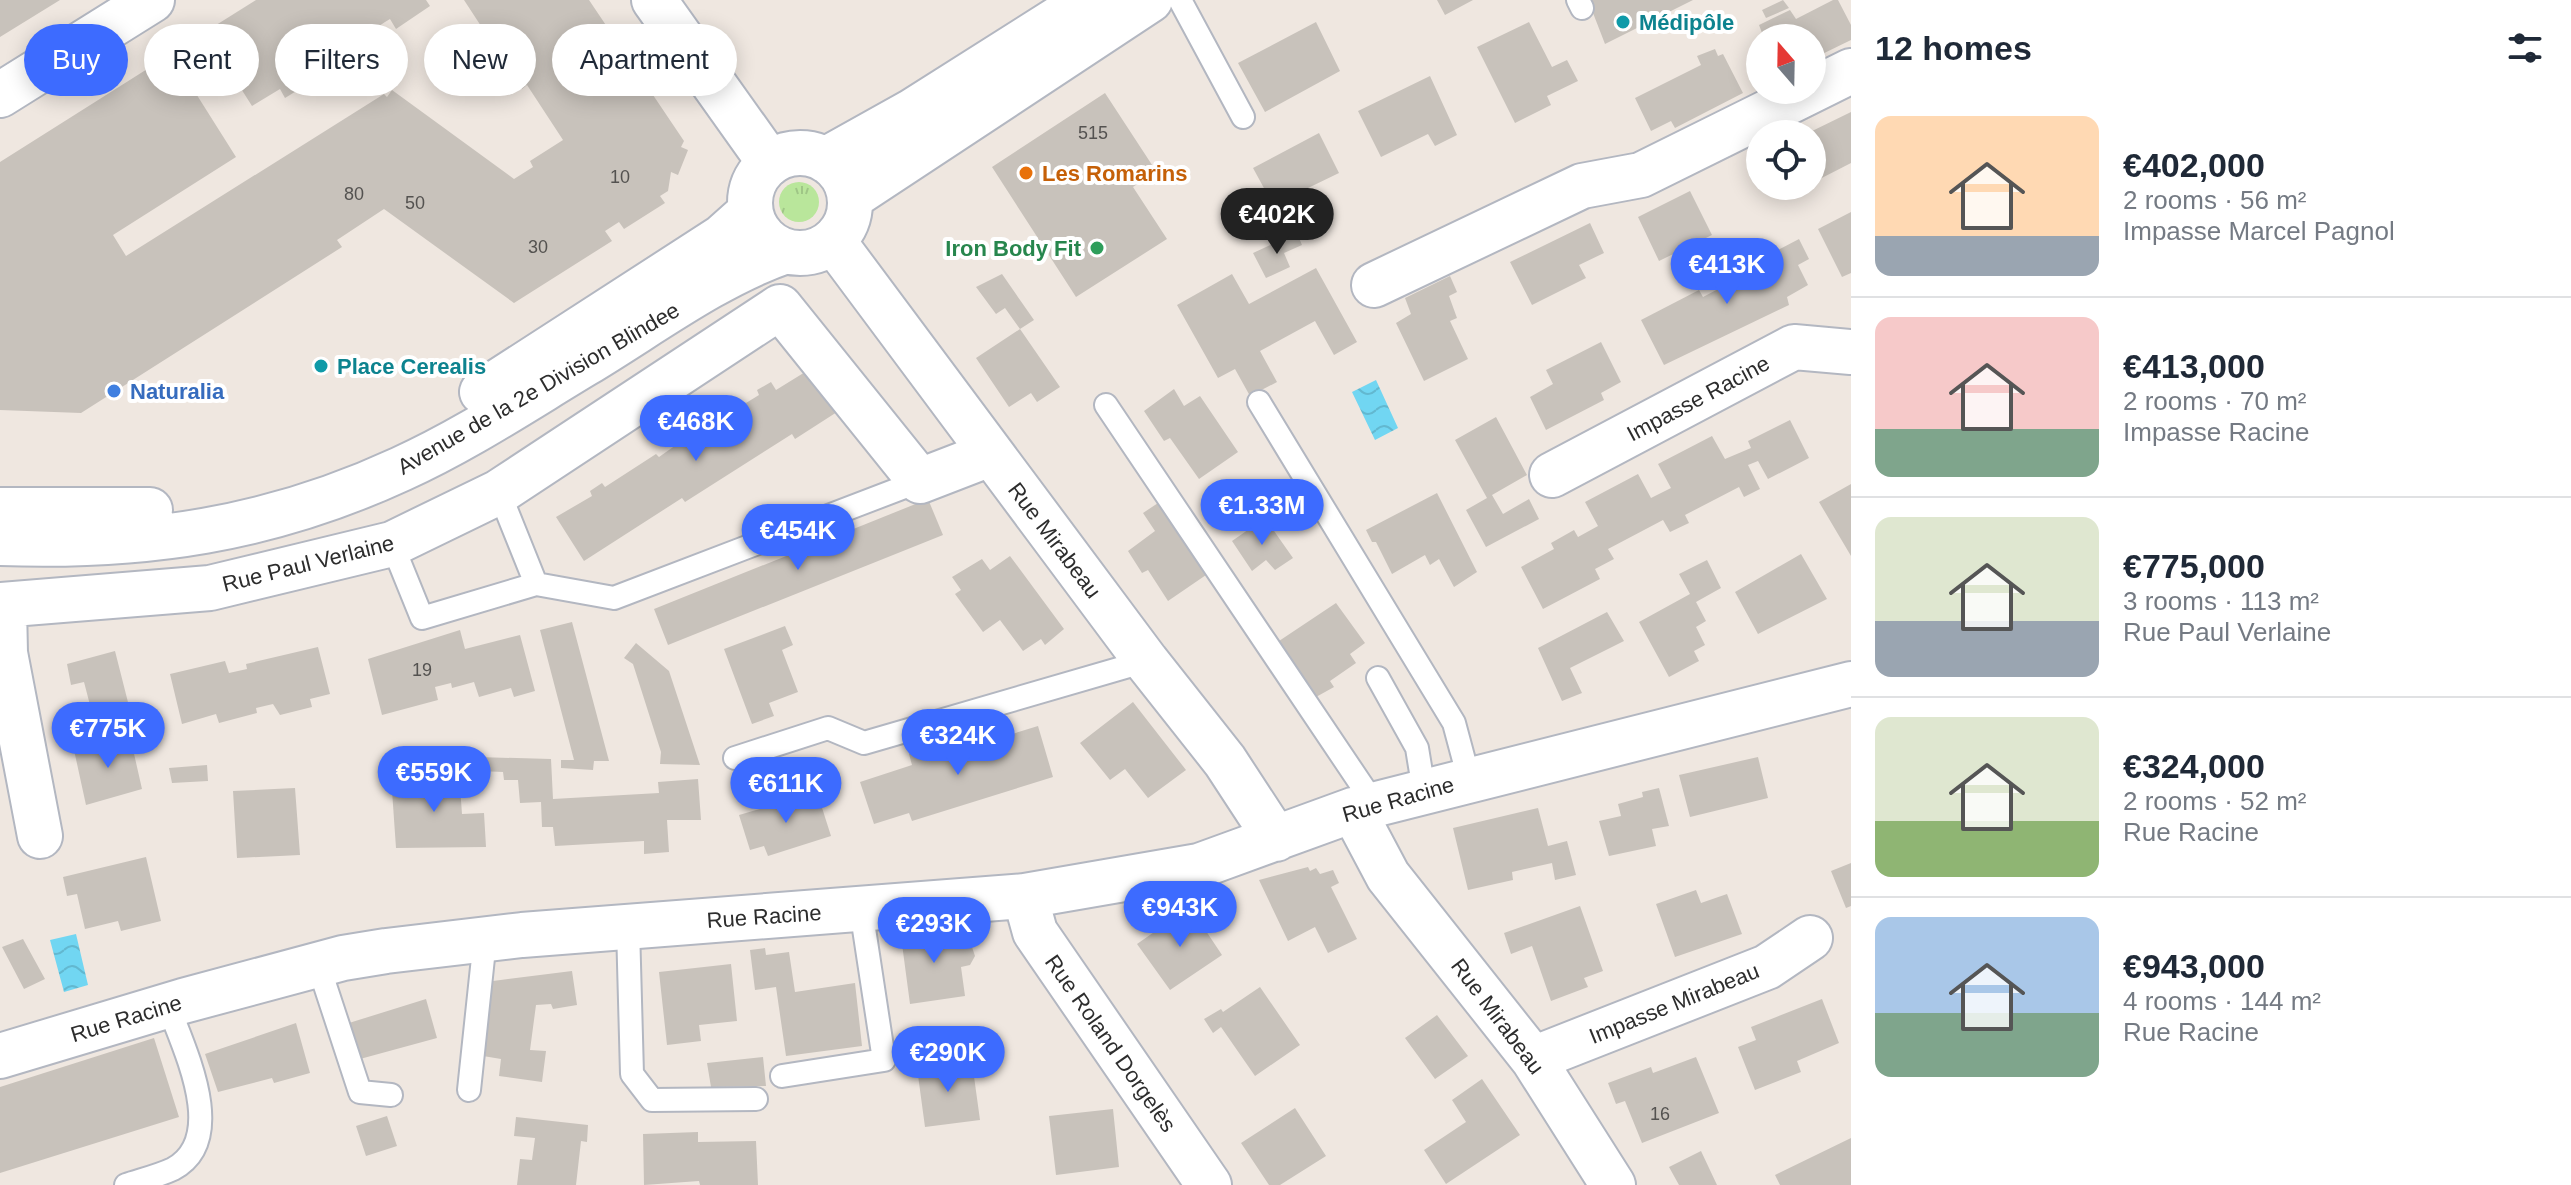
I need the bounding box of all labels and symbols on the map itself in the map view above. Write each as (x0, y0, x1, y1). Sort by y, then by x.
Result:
place label: Médipôle (1639, 10, 1734, 35)
marker: Médipôle (1614, 13, 1632, 31)
north arrow (1746, 24, 1826, 104)
house number: 515 (1078, 123, 1108, 143)
place label: Les Romarins (1042, 161, 1188, 186)
marker: Les Romarins (1017, 164, 1035, 182)
house number: 10 (610, 167, 630, 187)
house number: 80 (344, 184, 364, 204)
pin: €402K (1221, 188, 1333, 256)
house number: 50 (405, 193, 425, 213)
place label: Iron Body Fit (945, 236, 1082, 261)
house number: 30 (528, 237, 548, 257)
pin: €413K (1671, 238, 1783, 306)
marker: Iron Body Fit (1088, 239, 1106, 257)
street label: Avenue de la 2e Division Blindee (393, 297, 684, 480)
street label: Impasse Racine (1623, 350, 1774, 447)
place label: Place Cerealis (337, 354, 486, 379)
marker: Place Cerealis (312, 357, 330, 375)
place label: Naturalia (130, 379, 225, 404)
marker: Naturalia (105, 382, 123, 400)
pin: €468K (640, 395, 752, 463)
street label: Rue Mirabeau (1003, 478, 1106, 603)
pin: €1.33M (1197, 479, 1327, 547)
pin: €454K (742, 504, 854, 572)
street label: Rue Paul Verlaine (220, 530, 397, 597)
house number: 19 (412, 660, 432, 680)
pin: €775K (52, 702, 164, 770)
pin: €324K (902, 709, 1014, 777)
pin: €559K (378, 746, 490, 814)
pin: €611K (730, 757, 842, 825)
street label: Rue Racine (1339, 772, 1457, 827)
pin: €943K (1124, 881, 1236, 949)
pin: €293K (878, 897, 990, 965)
street label: Rue Racine (706, 900, 822, 933)
street label: Rue Roland Dorgelès (1040, 950, 1181, 1137)
street label: Rue Mirabeau (1446, 954, 1549, 1079)
street label: Impasse Mirabeau (1586, 958, 1763, 1049)
street label: Rue Racine (68, 990, 185, 1047)
pin: €290K (892, 1026, 1004, 1094)
house number: 16 (1650, 1104, 1670, 1124)

